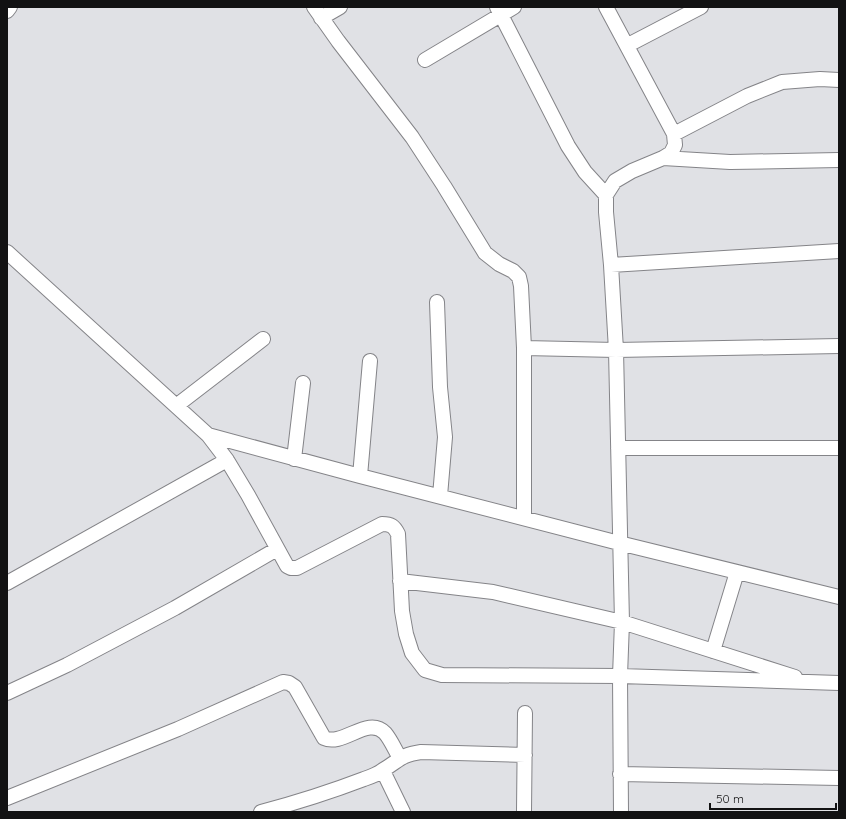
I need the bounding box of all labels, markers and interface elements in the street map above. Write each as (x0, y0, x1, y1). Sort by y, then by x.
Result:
scale bar (710, 785, 836, 811)
text: 50 m (716, 791, 744, 806)

